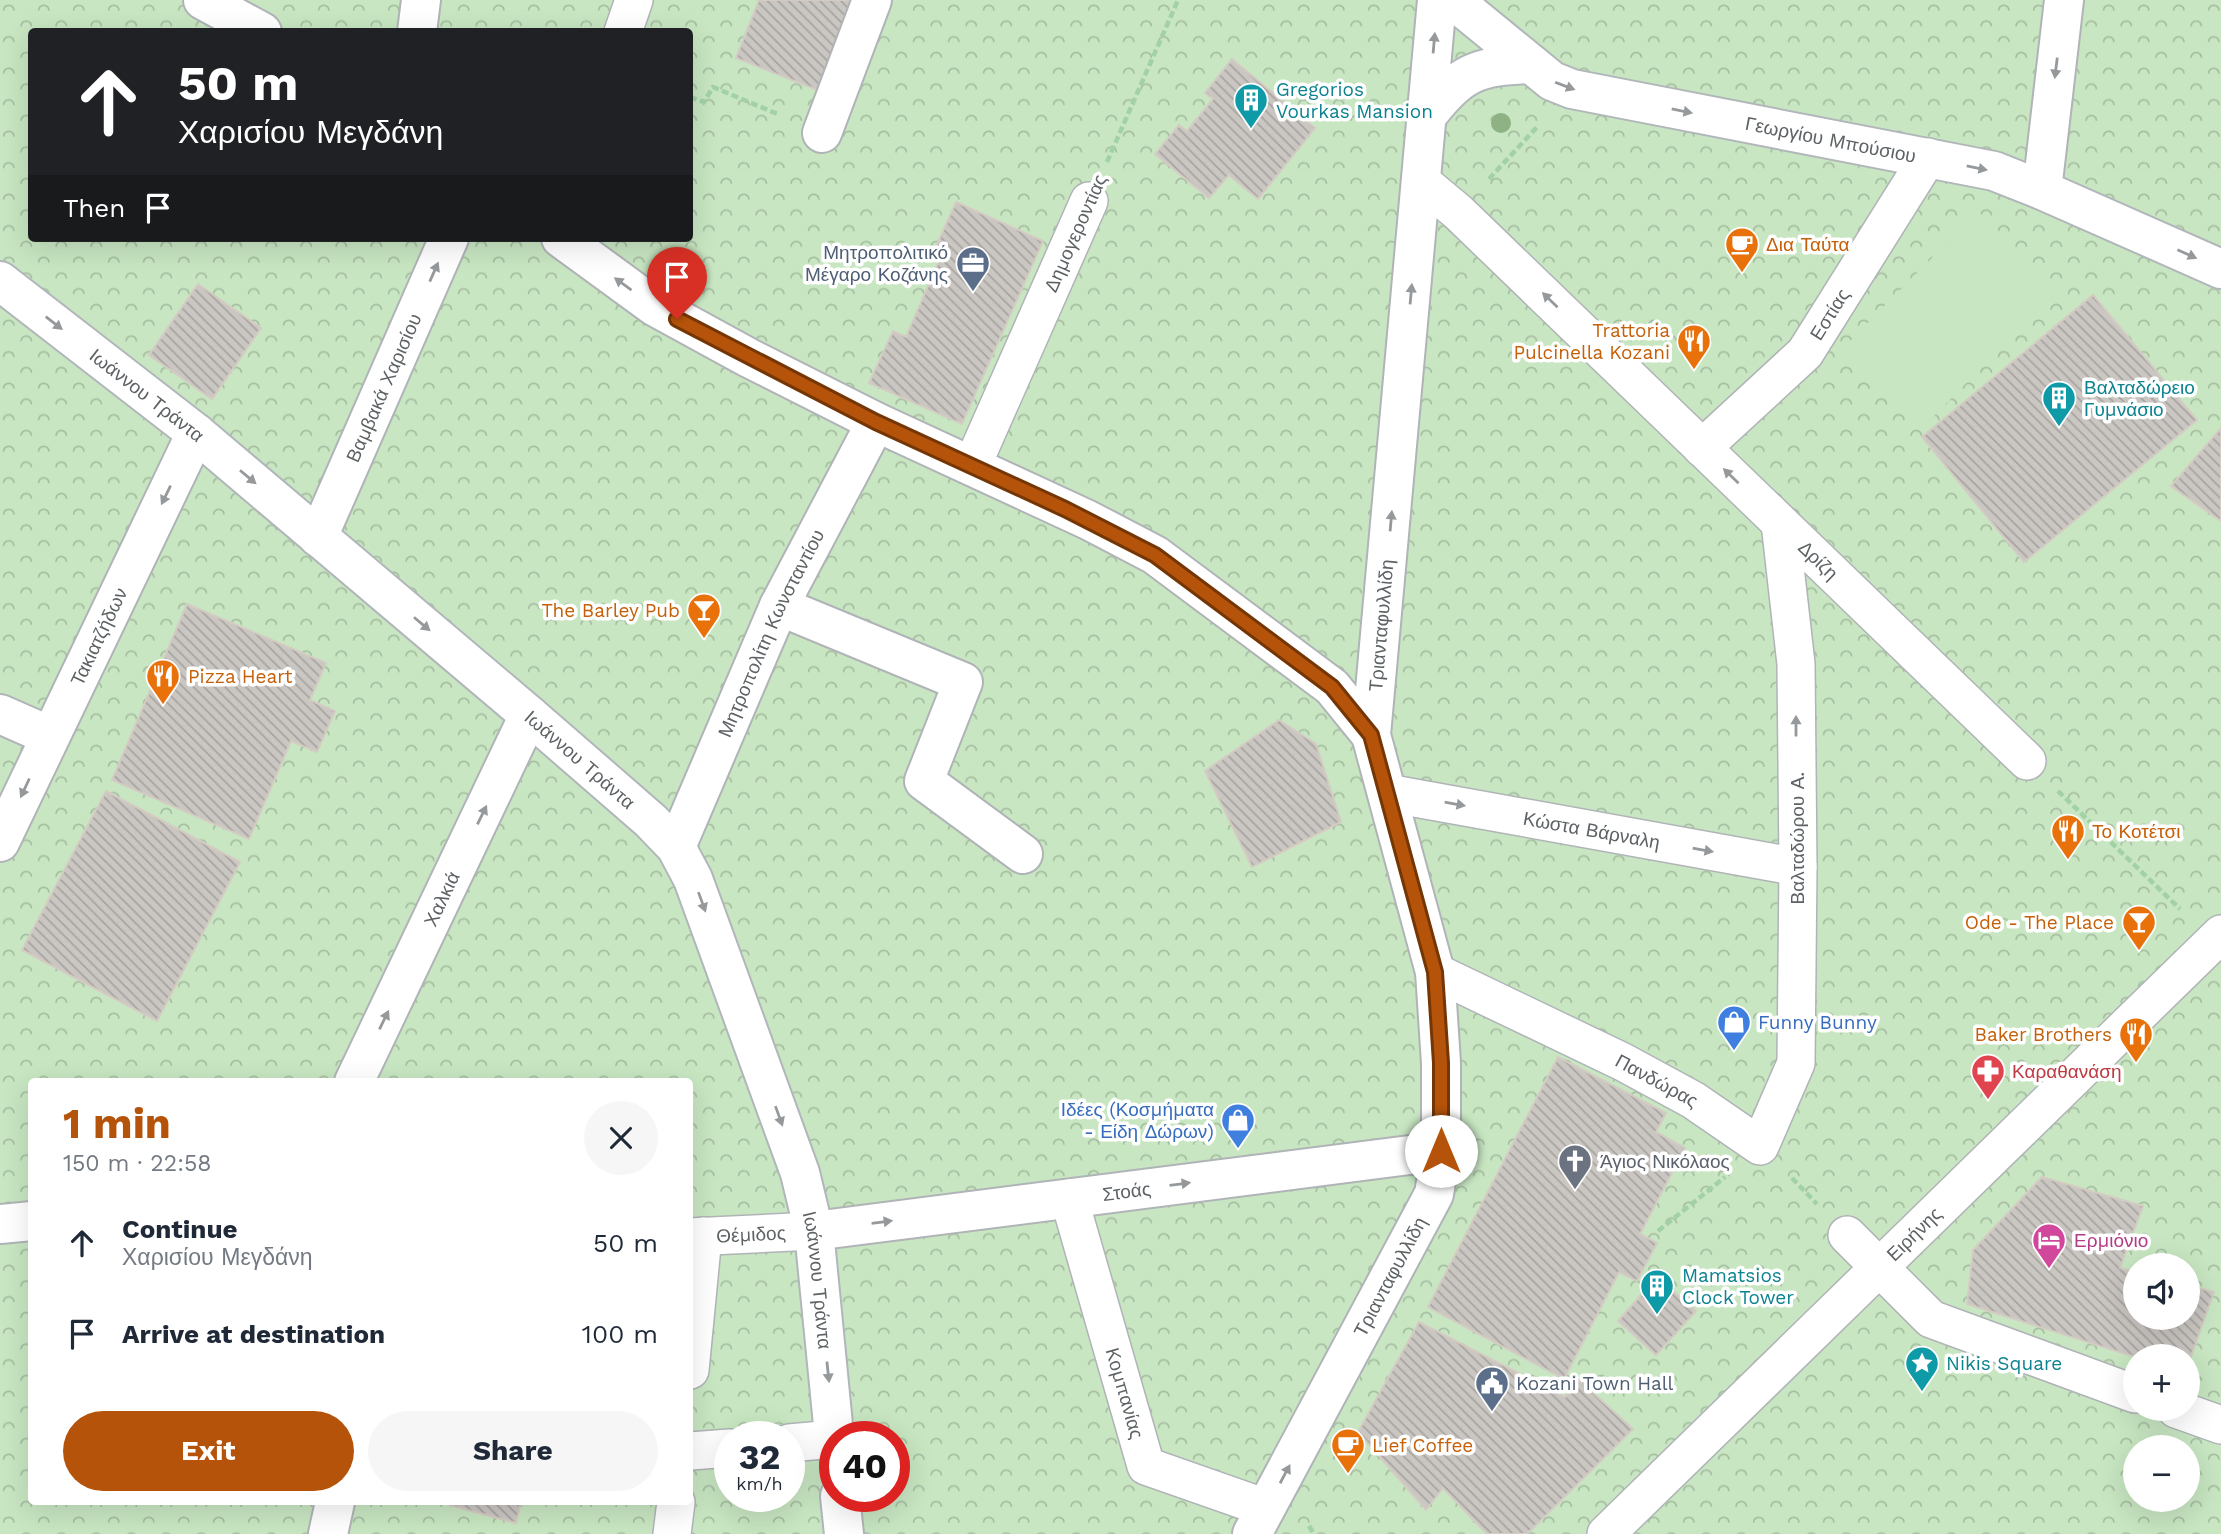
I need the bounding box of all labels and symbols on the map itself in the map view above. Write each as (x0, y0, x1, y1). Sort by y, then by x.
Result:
one-way arrow (1429, 32, 1440, 54)
one-way arrow (2051, 57, 2062, 79)
place label: Gregorios Vourkas Mansion (1276, 78, 1433, 123)
building icon: Gregorios Vourkas Mansion (1232, 81, 1270, 130)
one-way arrow (1554, 81, 1575, 92)
one-way arrow (1671, 106, 1693, 117)
street label: Γεωργίου Μπούσιου (1743, 112, 1918, 168)
one-way arrow (1966, 162, 1988, 173)
street label: Δημογεροντίας (1039, 171, 1112, 296)
cafe icon: Δια Ταύτα (1723, 225, 1761, 274)
place label: Δια Ταύτα (1766, 233, 1850, 256)
place label: Μητροπολιτικό Μέγαρο Κοζάνης (805, 241, 948, 286)
office icon: Μητροπολιτικό Μέγαρο Κοζάνης (954, 244, 992, 293)
pin (647, 247, 707, 319)
one-way arrow (2177, 248, 2197, 260)
one-way arrow (428, 262, 440, 282)
one-way arrow (614, 277, 632, 291)
one-way arrow (1406, 283, 1417, 305)
street label: Εστίας (1805, 284, 1855, 344)
one-way arrow (1542, 293, 1559, 309)
street label: Βαμβακά Χαρισίου (341, 310, 426, 466)
one-way arrow (44, 315, 62, 330)
place label: Trattoria Pulcinella Kozani (1513, 319, 1670, 364)
restaurant icon: Trattoria Pulcinella Kozani (1675, 322, 1713, 371)
street label: Ιωάννου Τράντα (85, 344, 209, 447)
place label: Βαλταδώρειο Γυμνάσιο (2084, 376, 2195, 421)
building icon: Βαλταδώρειο Γυμνάσιο (2040, 379, 2078, 428)
one-way arrow (1723, 468, 1740, 484)
one-way arrow (240, 469, 257, 484)
one-way arrow (161, 485, 172, 505)
one-way arrow (1385, 510, 1396, 532)
street label: Μητροπολίτη Κωνσταντίου (713, 525, 829, 741)
street label: Δρίζη (1794, 536, 1843, 585)
street label: Τριανταφυλλίδη (1364, 558, 1399, 692)
street label: Τακιατζήδων (66, 584, 132, 689)
bar icon: The Barley Pub (685, 591, 723, 640)
place label: The Barley Pub (541, 599, 680, 622)
one-way arrow (413, 617, 431, 632)
restaurant icon: Pizza Heart (144, 657, 182, 706)
place label: Pizza Heart (188, 665, 292, 688)
street label: Ιωάννου Τράντα (520, 706, 640, 814)
one-way arrow (1791, 714, 1802, 736)
street label: Βαλταδώρου Α. (1786, 772, 1809, 904)
one-way arrow (20, 778, 31, 798)
one-way arrow (1444, 799, 1466, 810)
one-way arrow (476, 805, 488, 825)
street label: Κώστα Βάρναλη (1521, 807, 1662, 854)
restaurant icon: Το Κοτέτσι (2049, 812, 2087, 861)
place label: Το Κοτέτσι (2092, 820, 2180, 843)
one-way arrow (1692, 845, 1714, 856)
street label: Χαλκιά (419, 868, 465, 930)
one-way arrow (697, 892, 708, 913)
bar icon: Ode - The Place (2120, 903, 2158, 952)
place label: Ode - The Place (1965, 911, 2114, 934)
shop icon: Funny Bunny (1715, 1003, 1753, 1052)
one-way arrow (378, 1010, 390, 1030)
place label: Funny Bunny (1758, 1011, 1877, 1034)
restaurant icon: Baker Brothers (2117, 1015, 2155, 1064)
place label: Baker Brothers (1975, 1023, 2112, 1046)
street label: Πανδώρας (1611, 1049, 1702, 1113)
pharmacy icon: Καραθανάση (1969, 1052, 2007, 1101)
place label: Καραθανάση (2012, 1060, 2122, 1083)
place label: Ιδέες (Κοσμήματα - Είδη Δώρων) (1061, 1098, 1214, 1143)
shop icon: Ιδέες (Κοσμήματα - Είδη Δώρων) (1219, 1101, 1257, 1150)
one-way arrow (774, 1106, 785, 1127)
position arrow (1404, 1114, 1478, 1188)
church icon: Άγιος Νικόλαος (1556, 1142, 1594, 1191)
place label: Άγιος Νικόλαος (1600, 1150, 1730, 1173)
street label: Στοάς (1101, 1177, 1152, 1206)
one-way arrow (1169, 1178, 1191, 1189)
street label: Ειρήνης (1882, 1202, 1946, 1266)
street label: Ιωάννου Τράντα (798, 1209, 837, 1350)
street label: Τριανταφυλλίδη (1349, 1213, 1432, 1341)
one-way arrow (871, 1217, 893, 1228)
street label: Θέμιδος (716, 1221, 786, 1248)
hotel icon: Ερμιόνιο (2030, 1221, 2068, 1270)
place label: Ερμιόνιο (2074, 1229, 2148, 1252)
place label: Mamatsios Clock Tower (1682, 1264, 1794, 1309)
building icon: Mamatsios Clock Tower (1638, 1267, 1676, 1316)
place icon: Nikis Square (1903, 1344, 1941, 1393)
street label: Κομπανίας (1101, 1345, 1149, 1441)
place label: Nikis Square (1946, 1352, 2062, 1375)
one-way arrow (822, 1361, 833, 1383)
public building icon: Kozani Town Hall (1473, 1364, 1511, 1413)
place label: Kozani Town Hall (1516, 1372, 1674, 1395)
speed limit sign: 40 (819, 1421, 910, 1512)
cafe icon: Lief Coffee (1329, 1426, 1367, 1475)
place label: Lief Coffee (1372, 1434, 1473, 1457)
one-way arrow (1279, 1464, 1290, 1484)

